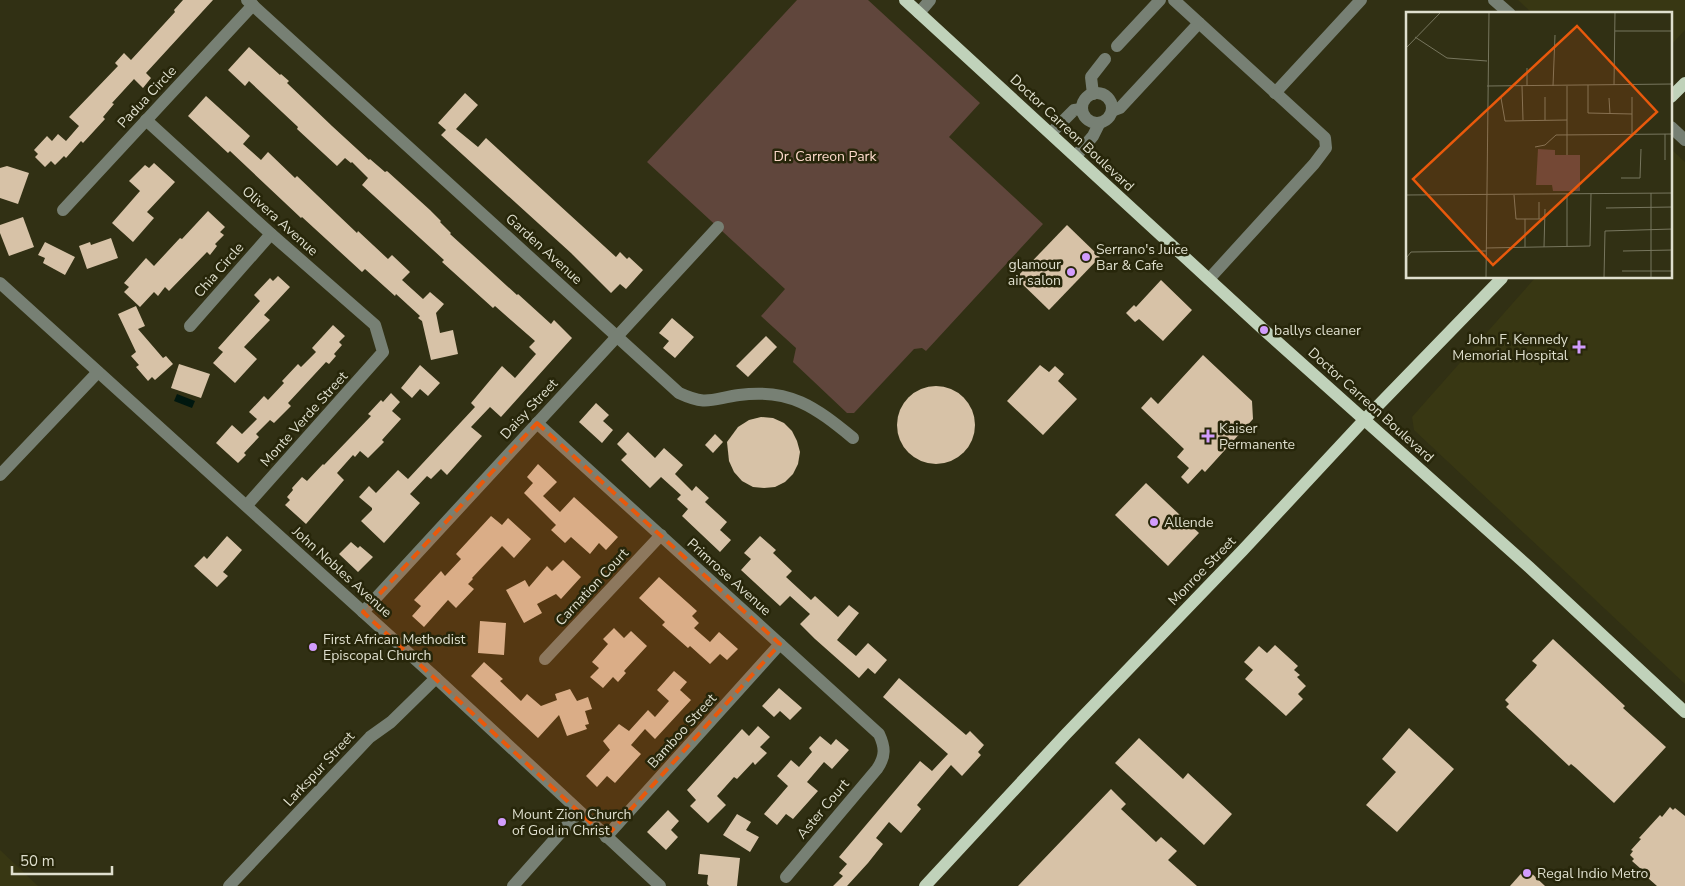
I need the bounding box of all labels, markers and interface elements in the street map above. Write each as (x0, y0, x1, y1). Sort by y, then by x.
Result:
inset map (1406, 12, 1672, 279)
street label: Padua Circle (113, 62, 181, 132)
street label: Doctor Carreon Boulevard (1006, 70, 1138, 196)
park label: Dr. Carreon Park (773, 147, 878, 166)
street label: Olivera Avenue (238, 182, 322, 260)
street label: Garden Avenue (501, 209, 587, 289)
street label: Chia Circle (190, 238, 248, 302)
place label: Serrano's Juice Bar & Cafe (1096, 240, 1188, 275)
marker: Serrano's Juice Bar & Cafe (1080, 251, 1092, 263)
place label: glamour air salon (1008, 255, 1061, 290)
marker: glamour air salon (1065, 266, 1077, 278)
place label: ballys cleaner (1274, 321, 1361, 340)
marker: ballys cleaner (1258, 324, 1270, 336)
place label: John F. Kennedy Memorial Hospital (1452, 330, 1569, 365)
marker: John F. Kennedy Memorial Hospital (1572, 340, 1586, 354)
street label: Doctor Carreon Boulevard (1304, 343, 1438, 467)
street label: Monte Verde Street (256, 367, 352, 471)
street label: Daisy Street (496, 374, 562, 444)
place label: Kaiser Permanente (1219, 419, 1295, 454)
marker: Kaiser Permanente (1201, 429, 1215, 443)
place label: Allende (1164, 513, 1213, 532)
marker: Allende (1148, 516, 1160, 528)
street label: John Nobles Avenue (287, 522, 396, 622)
street label: Monroe Street (1164, 532, 1240, 610)
street label: Primrose Avenue (683, 534, 775, 620)
street label: Carnation Court (551, 544, 633, 630)
place label: First African Methodist Episcopal Church (323, 630, 466, 665)
marker: First African Methodist Episcopal Church (307, 641, 319, 653)
street label: Bamboo Street (643, 690, 721, 772)
street label: Larkspur Street (279, 727, 359, 811)
street label: Aster Court (792, 775, 854, 843)
place label: Mount Zion Church of God in Christ (512, 805, 631, 840)
marker: Mount Zion Church of God in Christ (496, 816, 508, 828)
scale bar (12, 844, 112, 876)
text: 50 m (20, 851, 55, 871)
place label: Regal Indio Metro (1537, 864, 1649, 883)
marker: Regal Indio Metro (1521, 867, 1533, 879)

